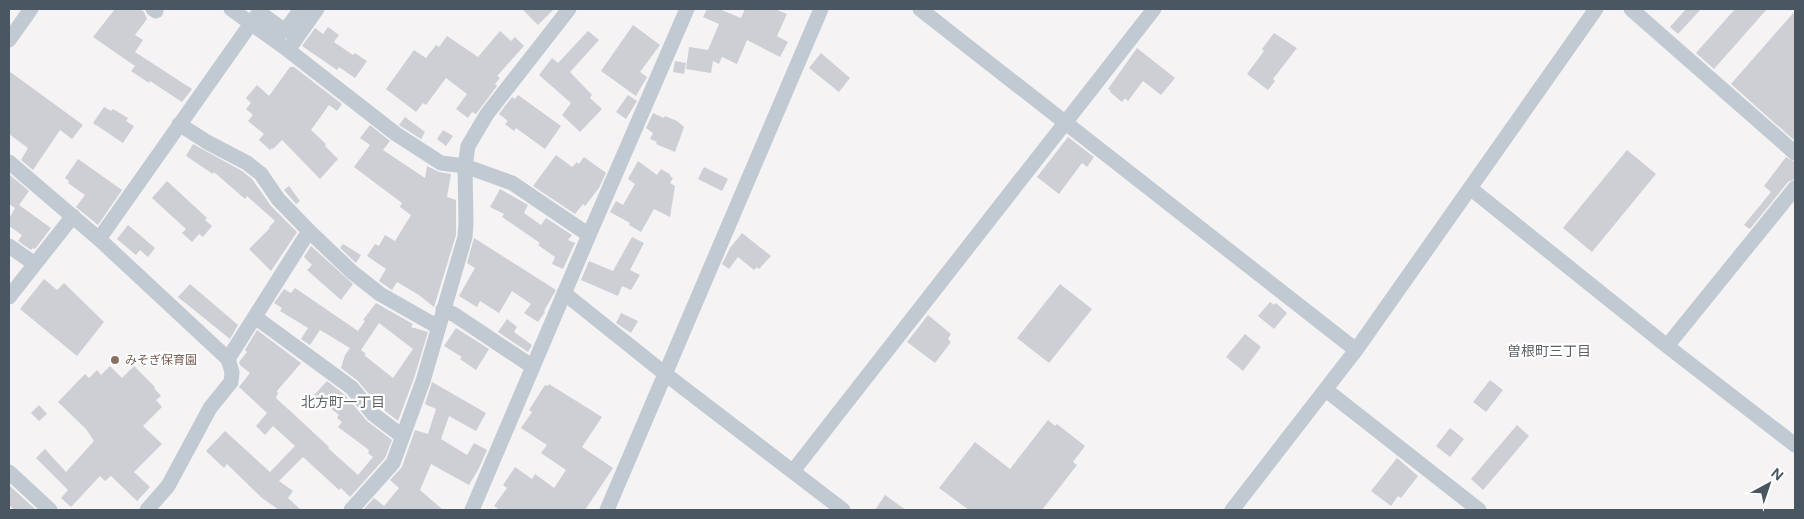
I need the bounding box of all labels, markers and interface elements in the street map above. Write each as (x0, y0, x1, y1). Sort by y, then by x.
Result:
district label: 曽根町三丁目 (1507, 343, 1591, 360)
place label: みそぎ保育園 (125, 353, 197, 367)
marker: みそぎ保育園 (109, 354, 121, 366)
district label: 北方町一丁目 (301, 394, 385, 411)
north arrow (1744, 459, 1794, 509)
text: N (1767, 464, 1787, 484)

